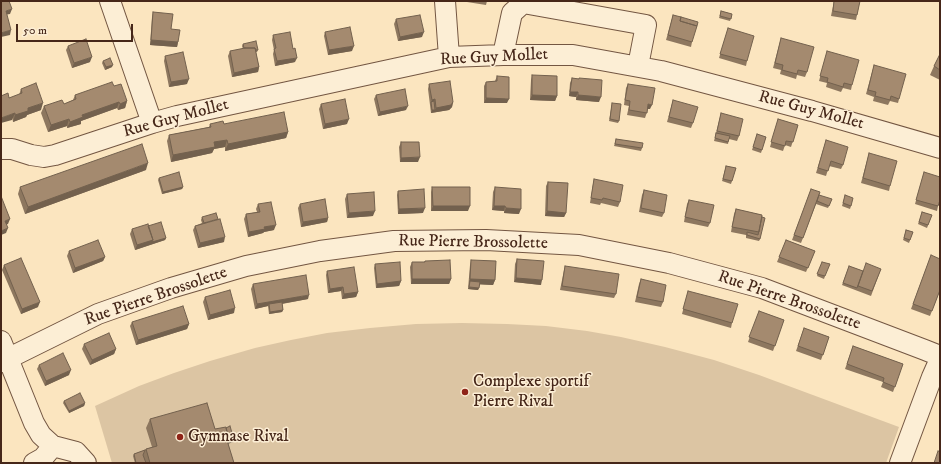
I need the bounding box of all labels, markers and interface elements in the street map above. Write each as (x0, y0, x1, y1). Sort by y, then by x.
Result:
scale bar (18, 16, 135, 42)
text: 50 m (23, 23, 47, 38)
street label: Rue Guy Mollet (439, 45, 549, 71)
street label: Rue Guy Mollet (756, 87, 866, 135)
street label: Rue Guy Mollet (121, 95, 231, 143)
street label: Rue Pierre Brossolette (398, 231, 548, 255)
street label: Rue Pierre Brossolette (82, 263, 230, 331)
street label: Rue Pierre Brossolette (715, 267, 863, 335)
place label: Complexe sportif Pierre Rival (473, 372, 589, 412)
marker: Complexe sportif Pierre Rival (460, 387, 470, 397)
place label: Gymnase Rival (188, 427, 289, 447)
marker: Gymnase Rival (175, 432, 185, 442)

